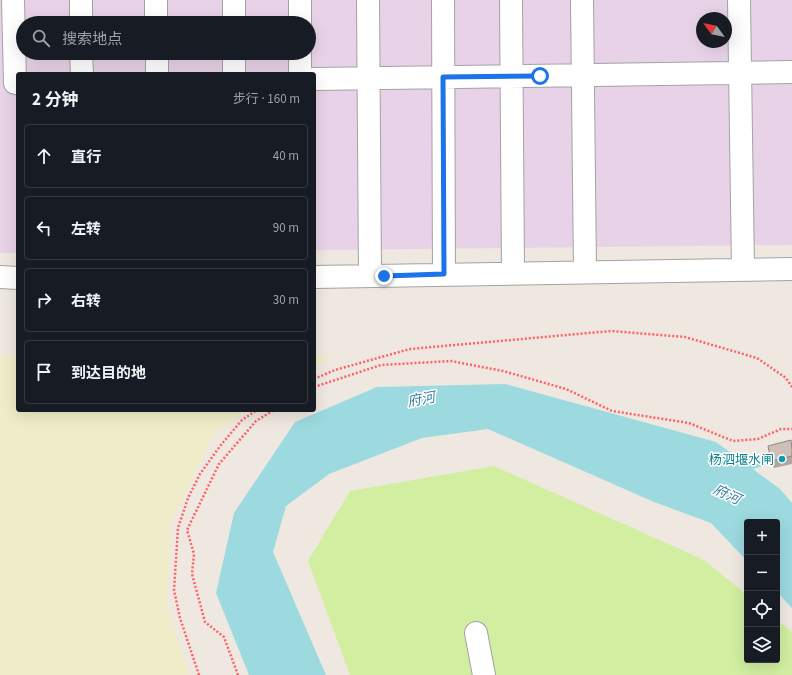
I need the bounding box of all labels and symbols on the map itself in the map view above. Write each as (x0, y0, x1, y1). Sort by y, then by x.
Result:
north arrow (696, 12, 732, 48)
route start (531, 67, 549, 85)
route end (375, 267, 393, 285)
water label: 府河 (406, 387, 440, 412)
place label: 杨泗堰水闸 (709, 451, 774, 469)
marker: 杨泗堰水闸 (777, 454, 787, 464)
water label: 府河 (710, 480, 746, 511)

